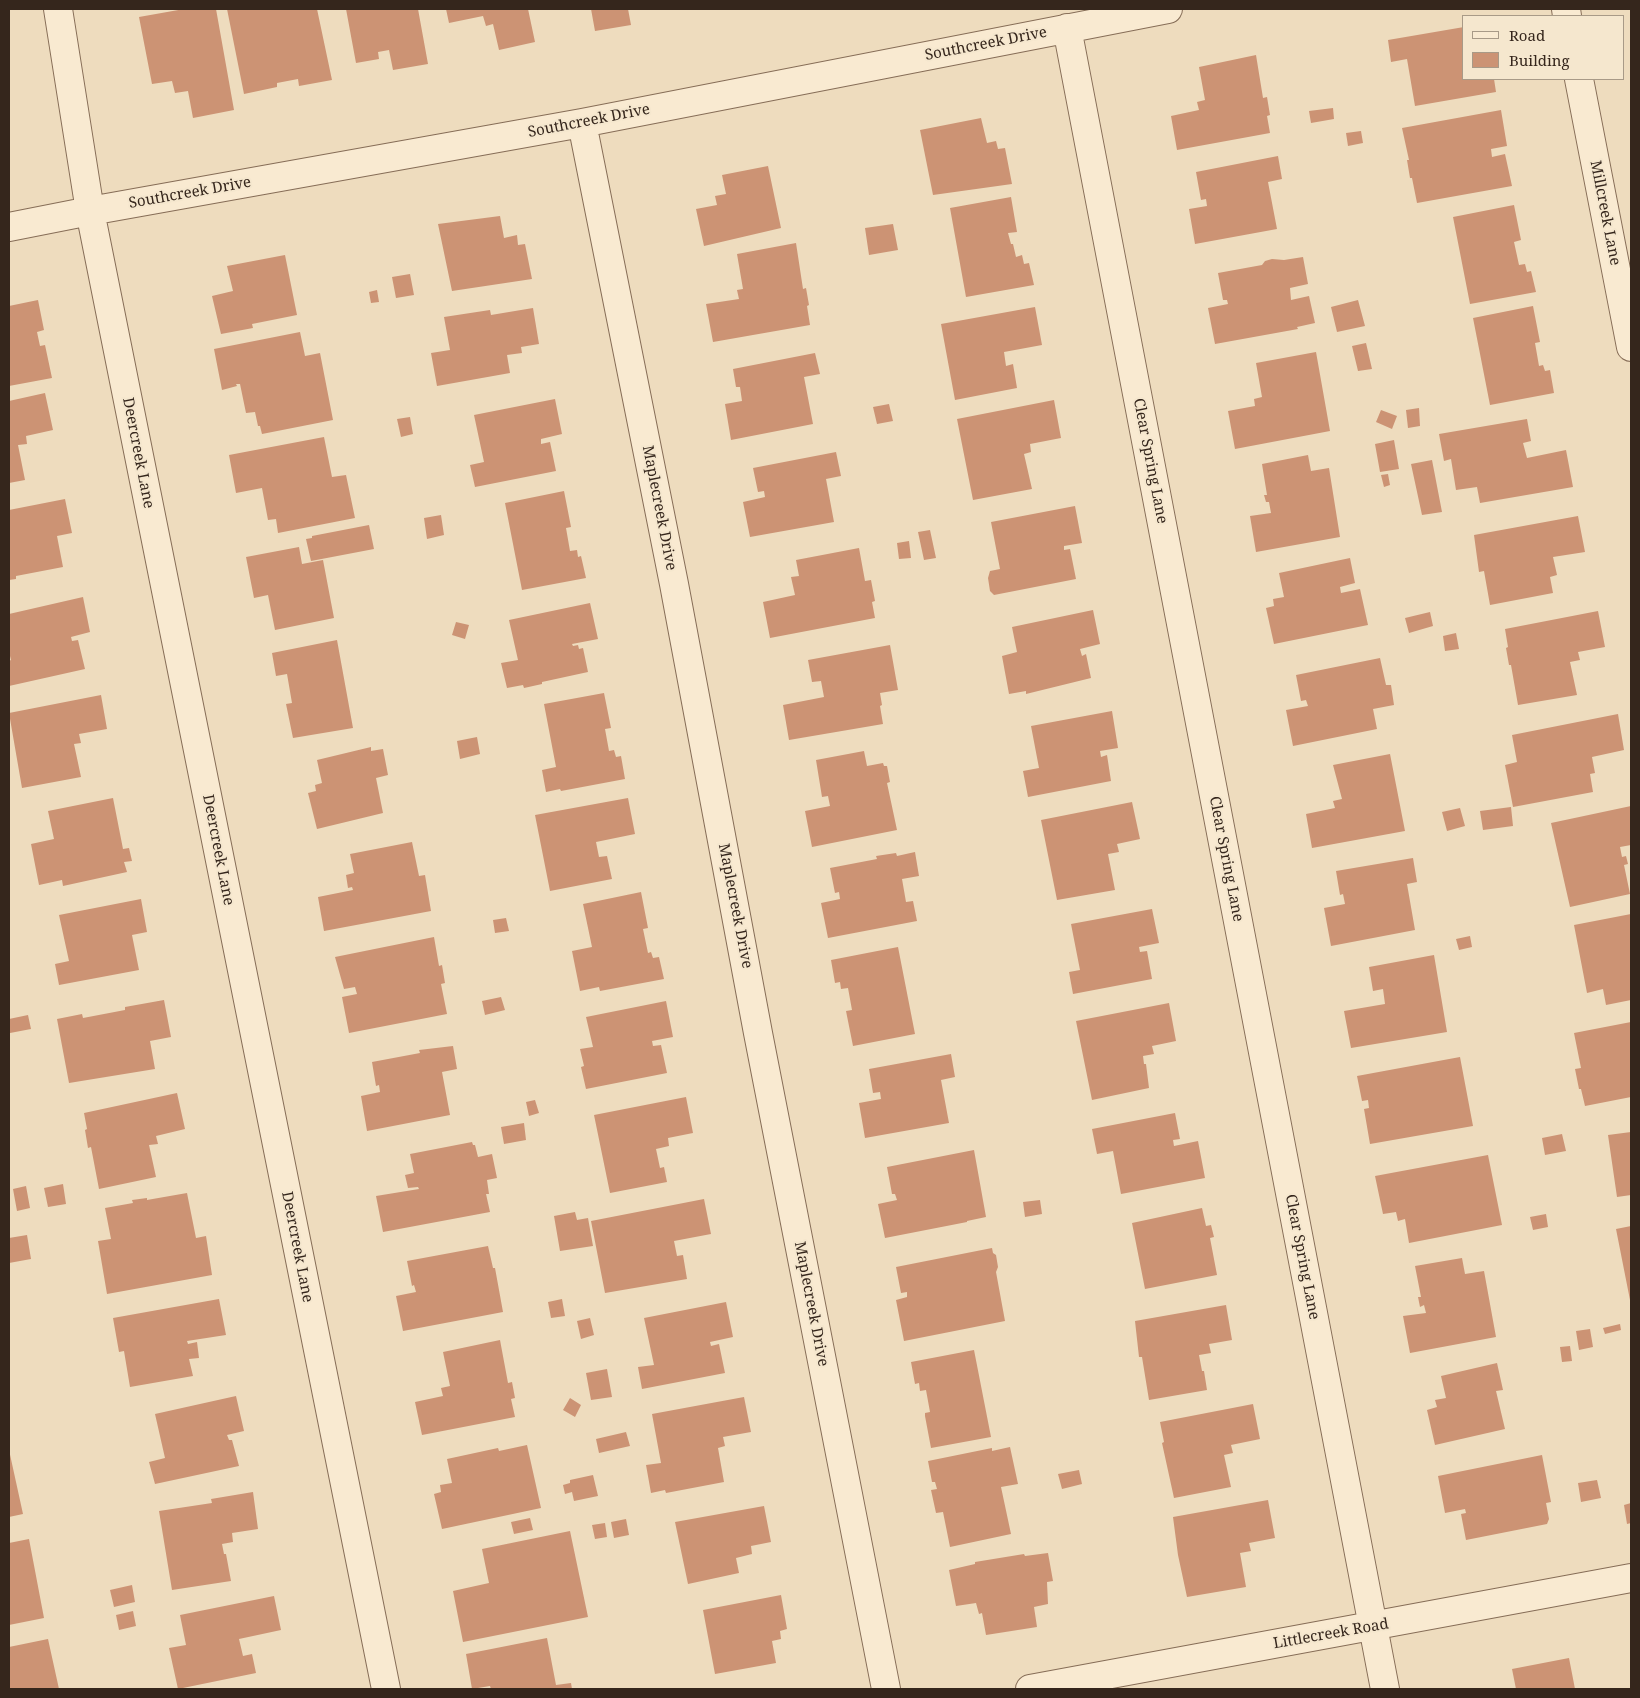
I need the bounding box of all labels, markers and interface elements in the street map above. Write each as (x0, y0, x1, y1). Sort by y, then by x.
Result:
legend (1462, 15, 1625, 80)
street label: Southcreek Drive (924, 23, 1048, 65)
text: Road (1509, 25, 1545, 45)
text: Building (1509, 50, 1570, 70)
street label: Southcreek Drive (527, 100, 651, 142)
street label: Millcreek Lane (1586, 159, 1624, 267)
street label: Southcreek Drive (127, 173, 253, 213)
street label: Deercreek Lane (118, 396, 158, 510)
street label: Clear Spring Lane (1129, 397, 1171, 525)
street label: Maplecreek Drive (638, 444, 680, 572)
street label: Deercreek Lane (198, 793, 238, 907)
street label: Clear Spring Lane (1205, 795, 1247, 923)
street label: Maplecreek Drive (714, 842, 756, 970)
street label: Deercreek Lane (277, 1190, 317, 1304)
street label: Clear Spring Lane (1281, 1193, 1323, 1321)
street label: Maplecreek Drive (790, 1240, 832, 1368)
street label: Littlecreek Road (1272, 1615, 1390, 1653)

